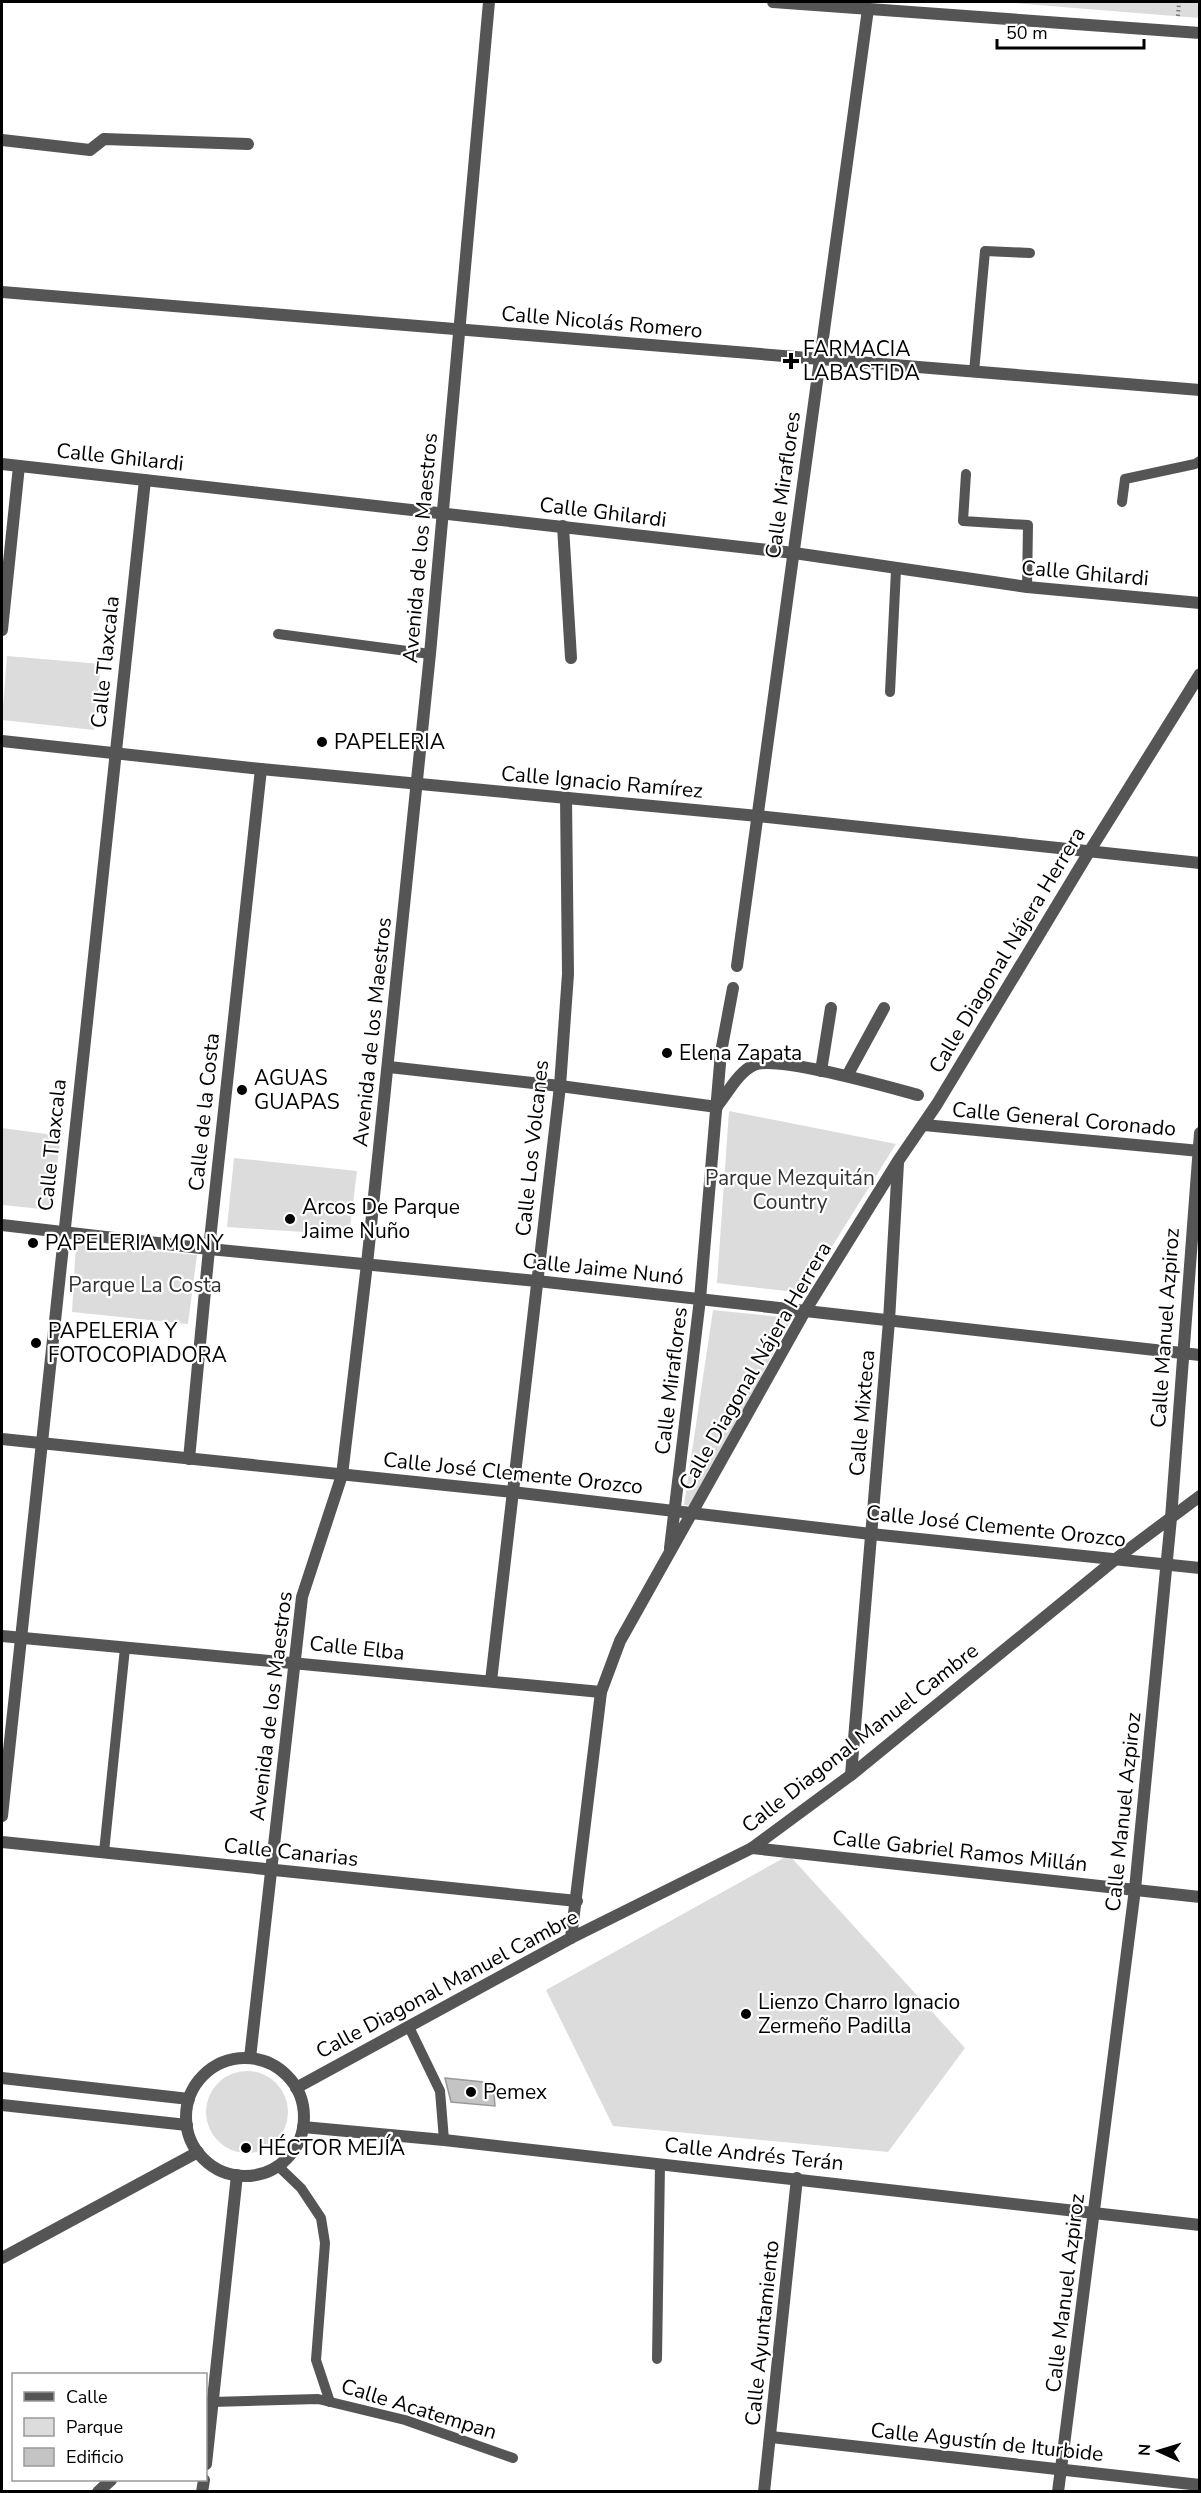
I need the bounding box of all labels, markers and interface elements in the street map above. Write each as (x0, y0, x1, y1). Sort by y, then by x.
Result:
scale bar (997, 12, 1144, 50)
text: 50 m (1006, 21, 1048, 45)
street label: Calle Nicolás Romero (500, 299, 704, 345)
place label: FARMACIA LABASTIDA (803, 335, 920, 387)
marker: FARMACIA LABASTIDA (784, 354, 798, 368)
street label: Calle Miraflores (759, 409, 807, 561)
street label: Avenida de los Maestros (396, 432, 444, 664)
street label: Calle Ghilardi (55, 436, 185, 478)
street label: Calle Ghilardi (538, 490, 668, 534)
street label: Calle Ghilardi (1020, 553, 1150, 593)
street label: Calle Tlaxcala (84, 595, 126, 729)
place label: PAPELERIA (334, 728, 445, 756)
marker: PAPELERIA (315, 735, 329, 749)
street label: Calle Ignacio Ramírez (500, 759, 704, 805)
street label: Calle Diagonal Nájera Herrera (922, 822, 1092, 1078)
street label: Avenida de los Maestros (346, 916, 398, 1148)
street label: Calle de la Costa (182, 1032, 226, 1192)
place label: Elena Zapata (679, 1039, 802, 1067)
marker: Elena Zapata (660, 1046, 674, 1060)
street label: Calle Los Volcanes (509, 1058, 555, 1238)
place label: AGUAS GUAPAS (254, 1064, 340, 1116)
street label: Calle Tlaxcala (31, 1078, 73, 1212)
marker: AGUAS GUAPAS (235, 1083, 249, 1097)
street label: Calle General Coronado (951, 1095, 1177, 1143)
park label: Parque Mezquitán Country (705, 1164, 875, 1216)
place label: Arcos De Parque Jaime Nuño (301, 1193, 460, 1245)
marker: Arcos De Parque Jaime Nuño (283, 1212, 297, 1226)
street label: Calle Manuel Azpiroz (1144, 1227, 1186, 1429)
place label: PAPELERIA MONY (45, 1229, 224, 1257)
marker: PAPELERIA MONY (26, 1236, 40, 1250)
street label: Calle Diagonal Nájera Herrera (672, 1237, 838, 1495)
street label: Calle Jaime Nunó (521, 1247, 685, 1291)
park label: Parque La Costa (68, 1271, 222, 1299)
street label: Calle Miraflores (648, 1306, 694, 1456)
place label: PAPELERIA Y FOTOCOPIADORA (48, 1317, 227, 1369)
marker: PAPELERIA Y FOTOCOPIADORA (29, 1336, 43, 1350)
street label: Calle Mixteca (843, 1349, 881, 1477)
street label: Calle José Clemente Orozco (382, 1445, 644, 1501)
street label: Calle José Clemente Orozco (865, 1498, 1127, 1554)
street label: Avenida de los Maestros (243, 1590, 299, 1822)
street label: Calle Elba (308, 1629, 406, 1667)
street label: Calle Diagonal Manuel Cambre (736, 1637, 984, 1839)
street label: Calle Manuel Azpiroz (1099, 1711, 1147, 1913)
street label: Calle Gabriel Ramos Millán (831, 1824, 1089, 1878)
street label: Calle Canarias (222, 1831, 360, 1873)
street label: Calle Diagonal Manuel Cambre (311, 1903, 583, 2065)
place label: Lienzo Charro Ignacio Zermeño Padilla (758, 1988, 960, 2040)
marker: Lienzo Charro Ignacio Zermeño Padilla (739, 2007, 753, 2021)
place label: Pemex (483, 2078, 547, 2106)
marker: Pemex (464, 2085, 478, 2099)
street label: Calle Andrés Terán (663, 2131, 845, 2177)
place label: HÉCTOR MEJÍA (258, 2134, 405, 2162)
marker: HÉCTOR MEJÍA (239, 2141, 253, 2155)
street label: Calle Manuel Azpiroz (1039, 2192, 1091, 2394)
street label: Calle Ayuntamiento (738, 2239, 786, 2427)
street label: Calle Acatempan (338, 2372, 500, 2446)
legend (12, 2373, 207, 2481)
text: Calle (66, 2385, 108, 2409)
text: Parque (66, 2415, 123, 2439)
street label: Calle Agustín de Iturbide (869, 2416, 1105, 2468)
north arrow (1129, 2421, 1189, 2481)
text: N (1134, 2443, 1156, 2457)
text: Edificio (66, 2445, 124, 2469)

